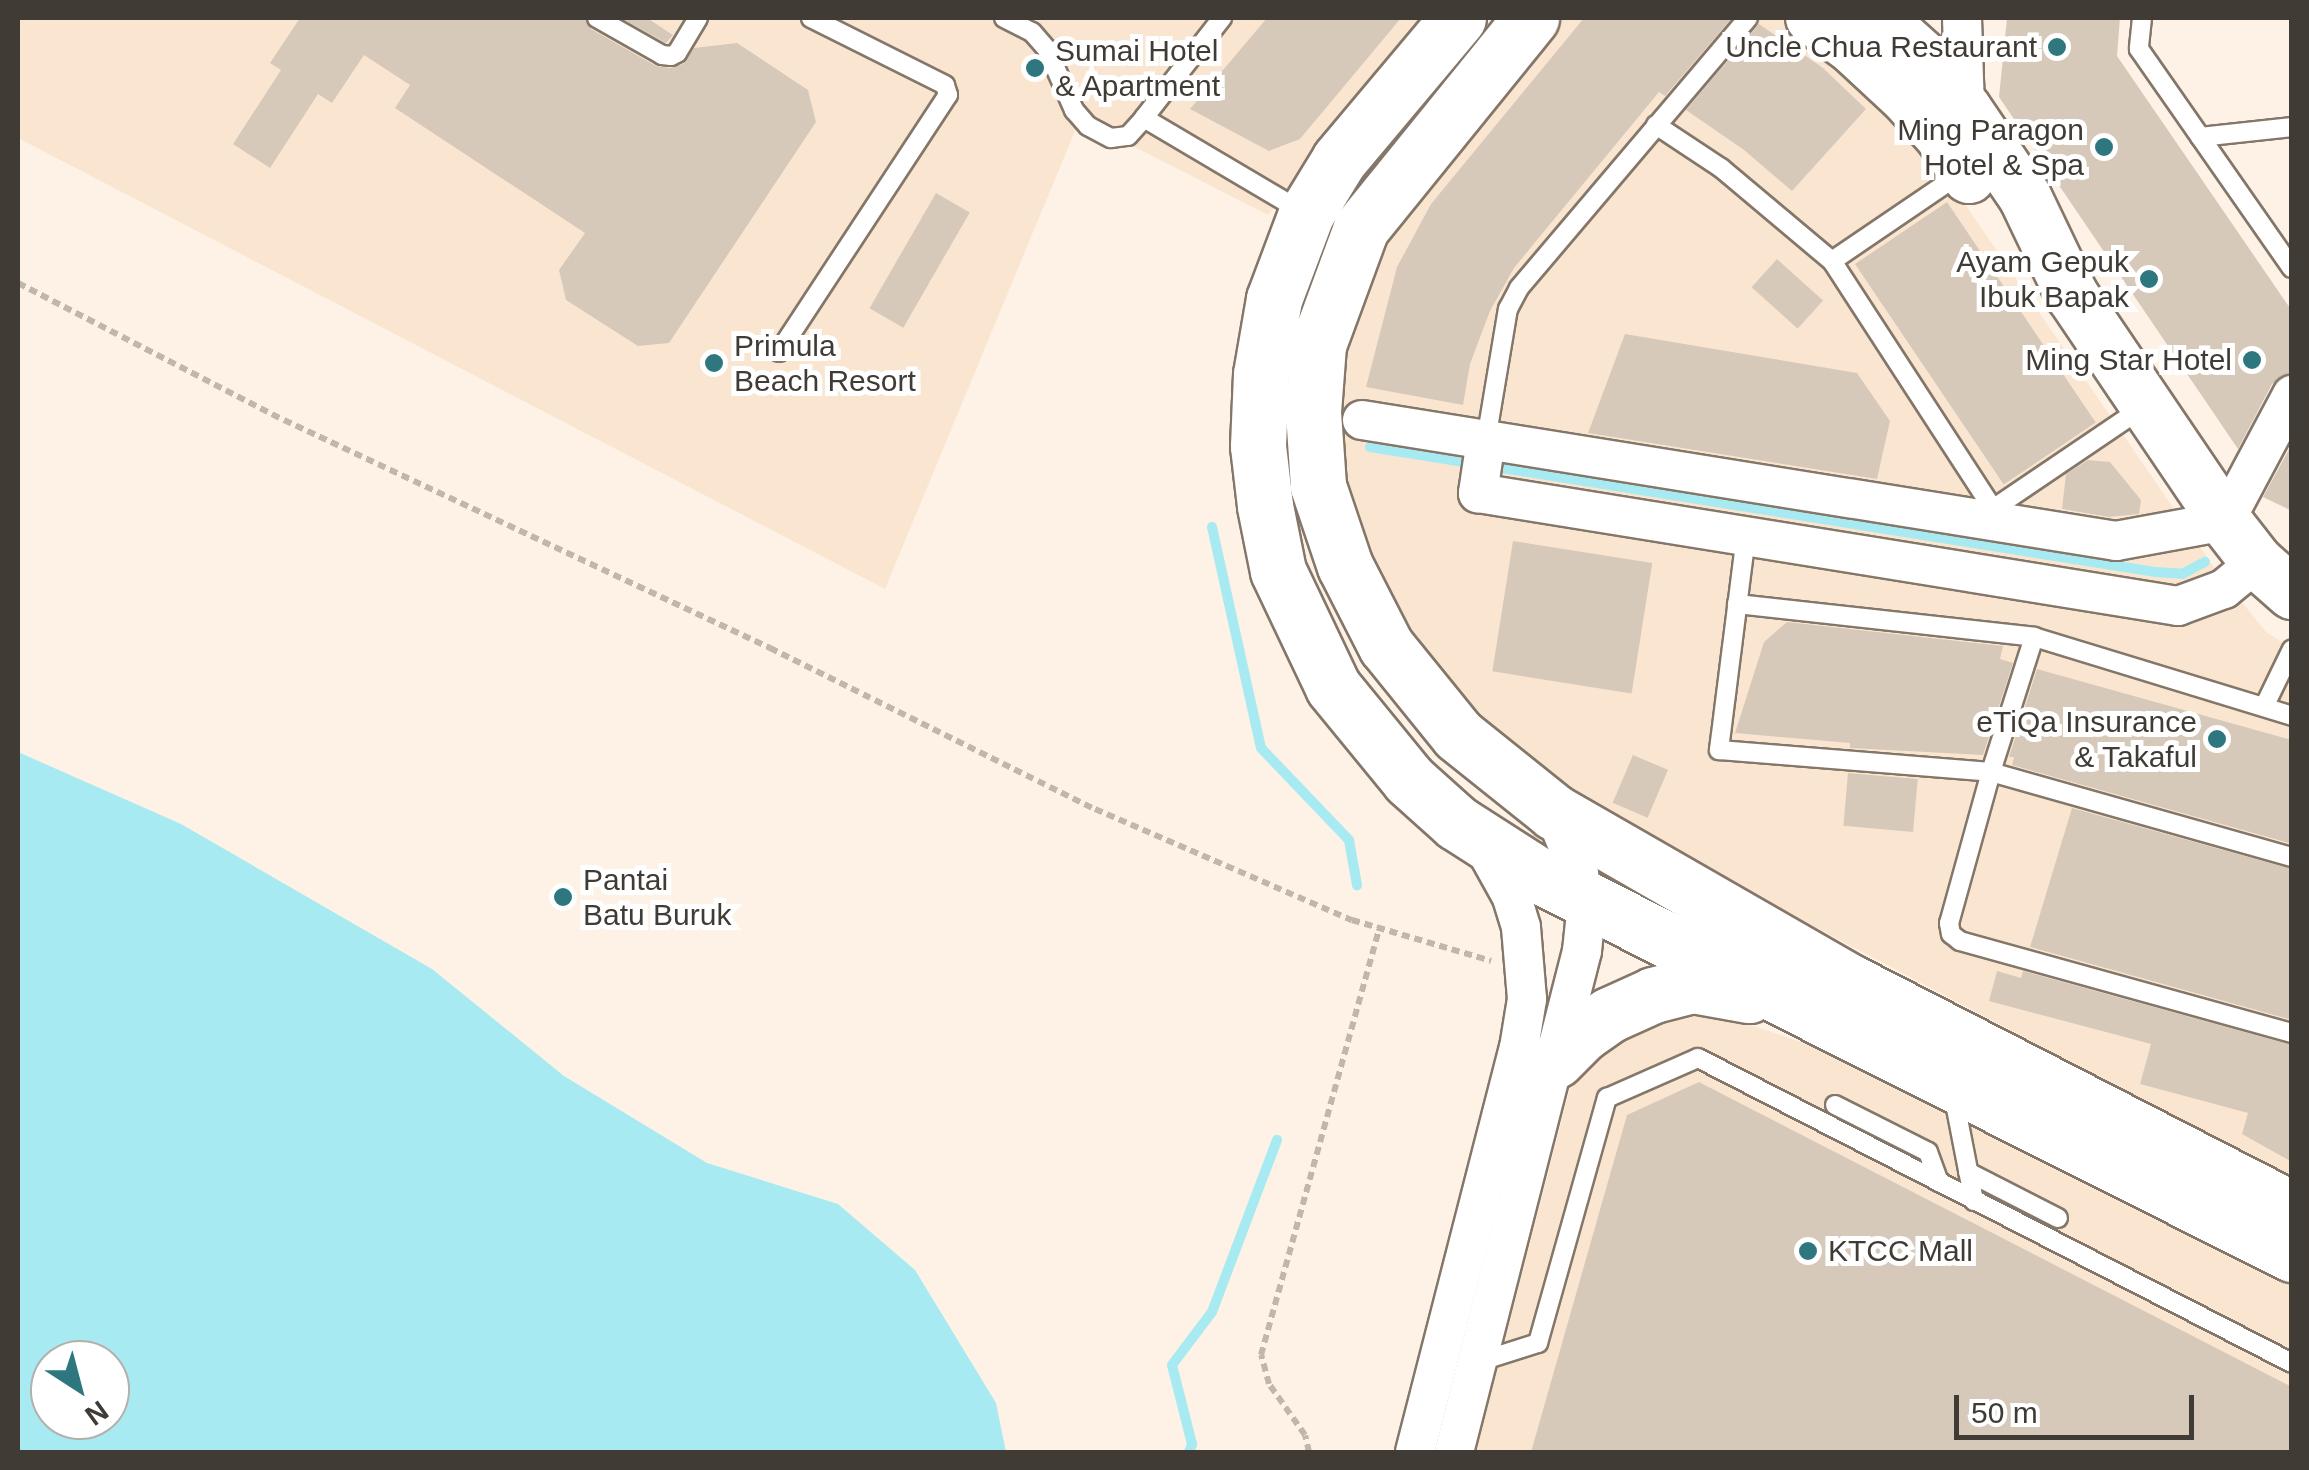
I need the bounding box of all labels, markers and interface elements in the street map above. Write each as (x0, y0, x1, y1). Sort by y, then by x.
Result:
place label: Uncle Chua Restaurant (1725, 29, 2037, 65)
place label: Sumai Hotel & Apartment (1055, 33, 1222, 104)
marker: Uncle Chua Restaurant (2046, 36, 2068, 58)
marker: Sumai Hotel & Apartment (1024, 57, 1046, 79)
place label: Ming Paragon Hotel & Spa (1897, 112, 2084, 182)
marker: Ming Paragon Hotel & Spa (2093, 136, 2115, 158)
place label: Ayam Gepuk Ibuk Bapak (1956, 244, 2129, 314)
marker: Ayam Gepuk Ibuk Bapak (2138, 268, 2160, 290)
place label: Primula Beach Resort (734, 328, 916, 398)
place label: Ming Star Hotel (2025, 342, 2232, 378)
marker: Ming Star Hotel (2241, 349, 2263, 371)
marker: Primula Beach Resort (703, 352, 725, 374)
place label: eTiQa Insurance & Takaful (1976, 704, 2197, 774)
marker: eTiQa Insurance & Takaful (2206, 728, 2228, 750)
place label: Pantai Batu Buruk (583, 862, 731, 932)
marker: Pantai Batu Buruk (552, 886, 574, 908)
place label: KTCC Mall (1828, 1233, 1973, 1269)
marker: KTCC Mall (1797, 1240, 1819, 1262)
north arrow (30, 1340, 130, 1440)
scale bar (1959, 1375, 2199, 1437)
text: N (79, 1395, 114, 1432)
text: 50 m (1971, 1396, 2038, 1429)

